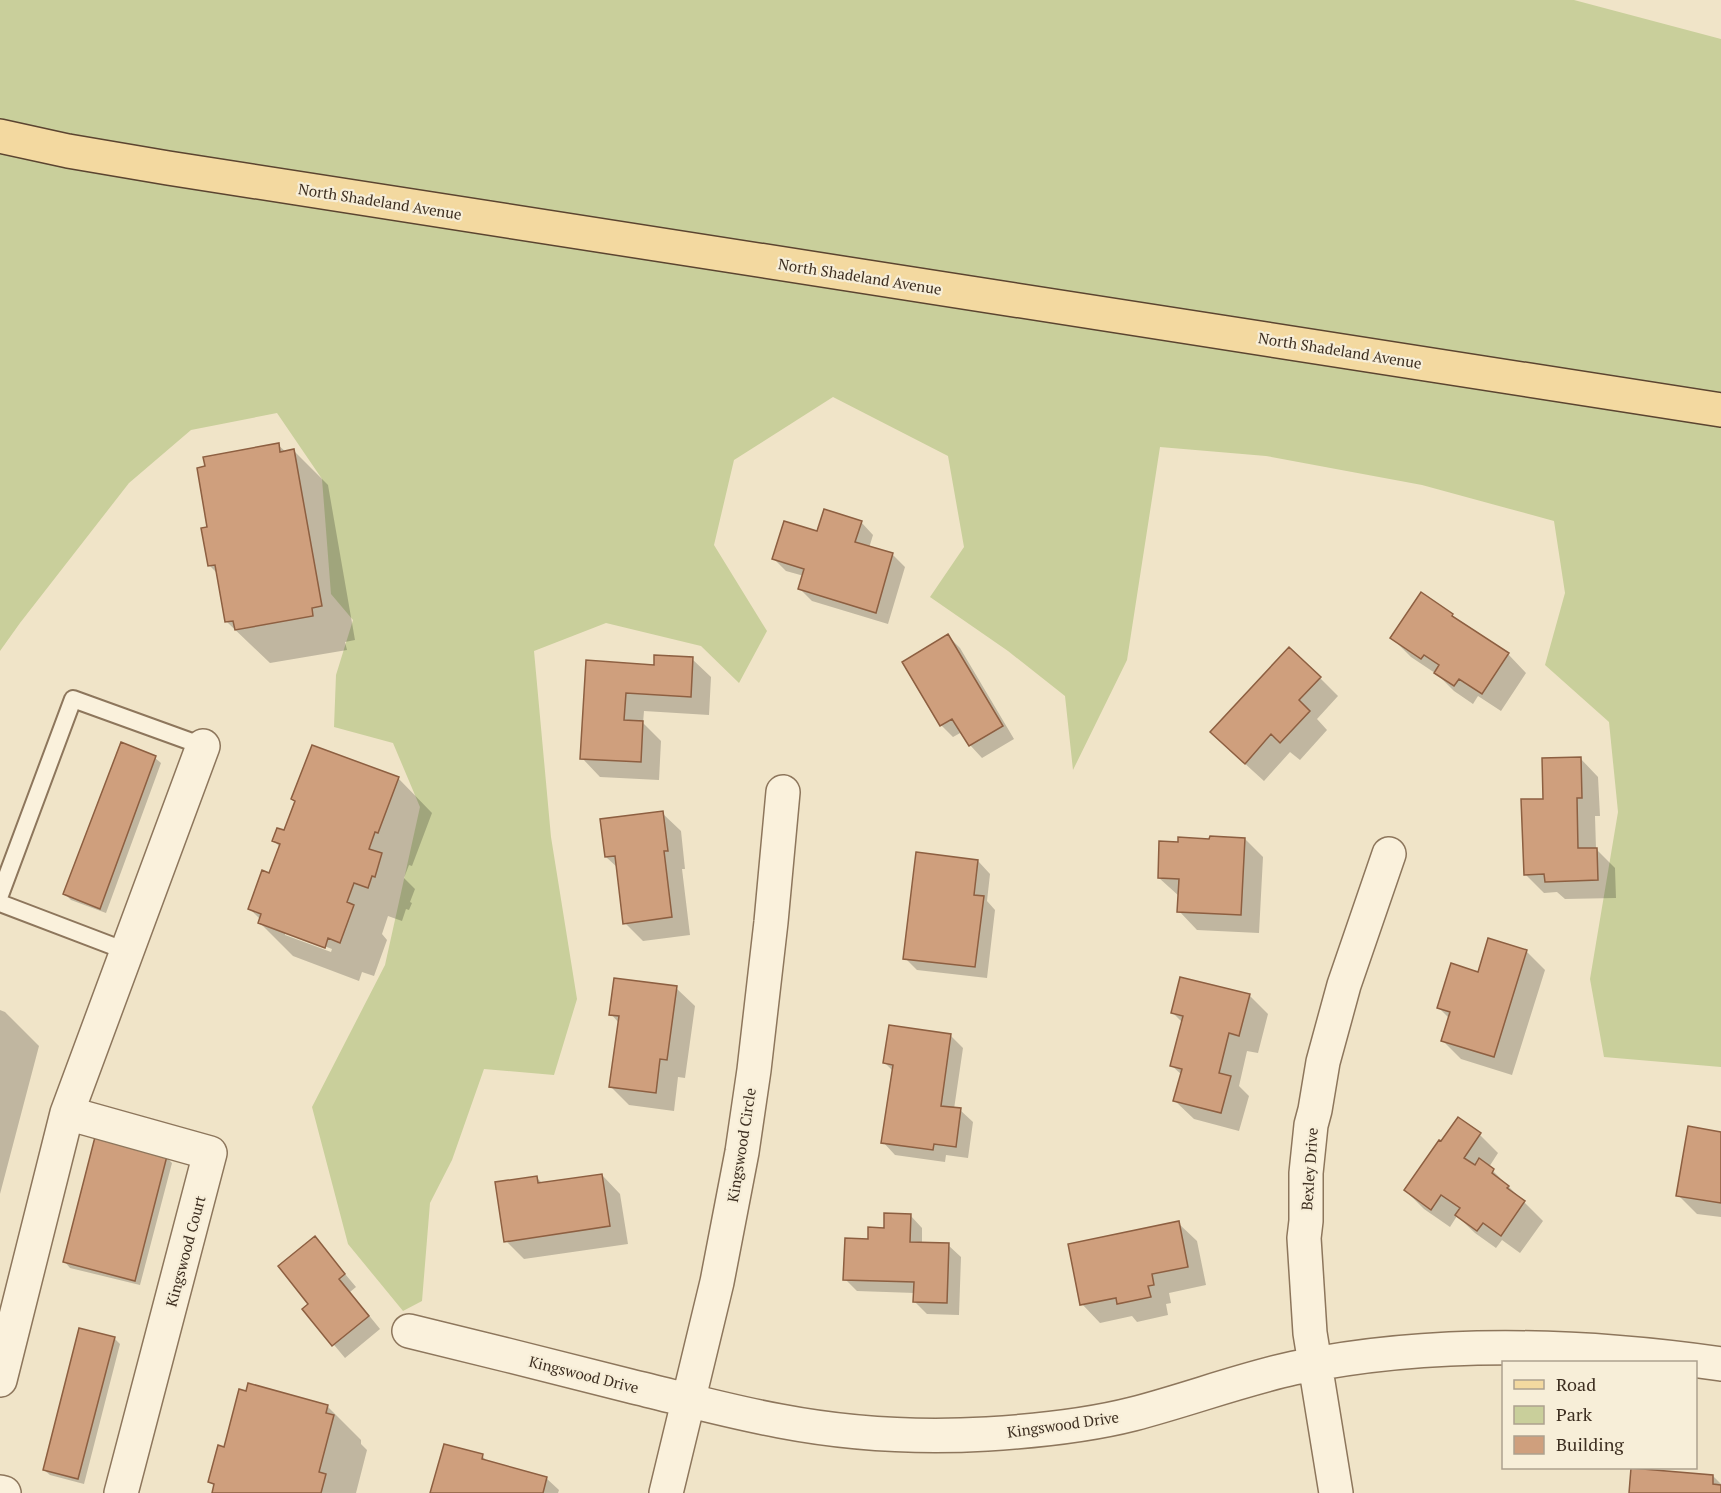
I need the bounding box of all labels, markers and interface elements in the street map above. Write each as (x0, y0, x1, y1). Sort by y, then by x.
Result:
street label: North Shadeland Avenue (297, 178, 463, 224)
street label: North Shadeland Avenue (777, 253, 943, 299)
street label: North Shadeland Avenue (1257, 327, 1423, 373)
street label: Kingswood Circle (722, 1086, 760, 1204)
street label: Bexley Drive (1296, 1127, 1322, 1211)
street label: Kingswood Court (161, 1193, 210, 1309)
street label: Kingswood Drive (527, 1351, 641, 1397)
legend (1502, 1361, 1697, 1469)
text: Road (1556, 1372, 1596, 1396)
text: Park (1556, 1402, 1593, 1426)
street label: Kingswood Drive (1006, 1406, 1120, 1442)
text: Building (1556, 1432, 1624, 1456)

